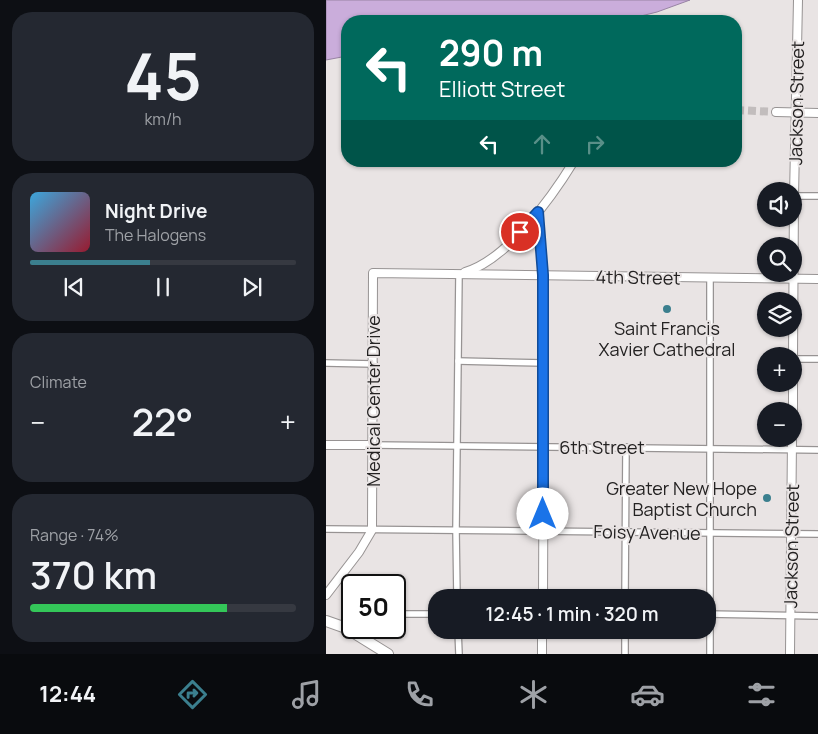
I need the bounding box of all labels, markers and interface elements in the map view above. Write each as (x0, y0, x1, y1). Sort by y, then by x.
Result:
text: 290 m (439, 29, 543, 77)
text: 45 (124, 31, 202, 120)
icon: left (356, 35, 421, 100)
street label: Jackson Street (783, 41, 809, 165)
text: Elliott Street (439, 74, 565, 104)
text: km/h (144, 108, 182, 130)
icon: left (475, 130, 503, 158)
icon: ahead (528, 130, 556, 158)
icon: right (581, 130, 609, 158)
map controls (757, 182, 802, 447)
button: sound (757, 182, 802, 227)
text: Night Drive (105, 198, 207, 224)
pin (499, 211, 541, 253)
icon: arrive (506, 218, 534, 246)
text: The Halogens (105, 224, 206, 246)
button: search (757, 237, 802, 282)
street label: 4th Street (595, 264, 681, 290)
icon: previous (60, 273, 88, 301)
icon: pause (149, 273, 177, 301)
icon: next (238, 273, 266, 301)
button: layers (757, 292, 802, 337)
marker: Saint Francis Xavier Cathedral (661, 303, 673, 315)
street label: Medical Center Drive (361, 315, 385, 487)
place label: Saint Francis Xavier Cathedral (599, 316, 735, 361)
button: + (757, 347, 802, 392)
text: Climate (30, 371, 87, 393)
text: 22° (132, 395, 193, 447)
button: − (757, 402, 802, 447)
text: − (30, 403, 45, 441)
text: + (280, 403, 296, 441)
street label: 6th Street (559, 435, 645, 459)
place label: Greater New Hope Baptist Church (606, 476, 757, 521)
street label: Jackson Street (778, 484, 804, 608)
position arrow (516, 487, 568, 539)
marker: Greater New Hope Baptist Church (761, 492, 773, 504)
street label: Foisy Avenue (593, 519, 701, 545)
text: Range · 74% (30, 524, 119, 546)
text: 370 km (30, 548, 157, 600)
speed limit sign: 50 (341, 574, 406, 639)
text: 12:45 · 1 min · 320 m (486, 601, 658, 627)
icon: directions (175, 677, 210, 712)
icon: music (289, 677, 324, 712)
icon: phone (402, 677, 437, 712)
icon: climate (516, 677, 551, 712)
icon: car (630, 677, 665, 712)
icon: filters (744, 677, 779, 712)
text: 12:44 (39, 679, 96, 709)

